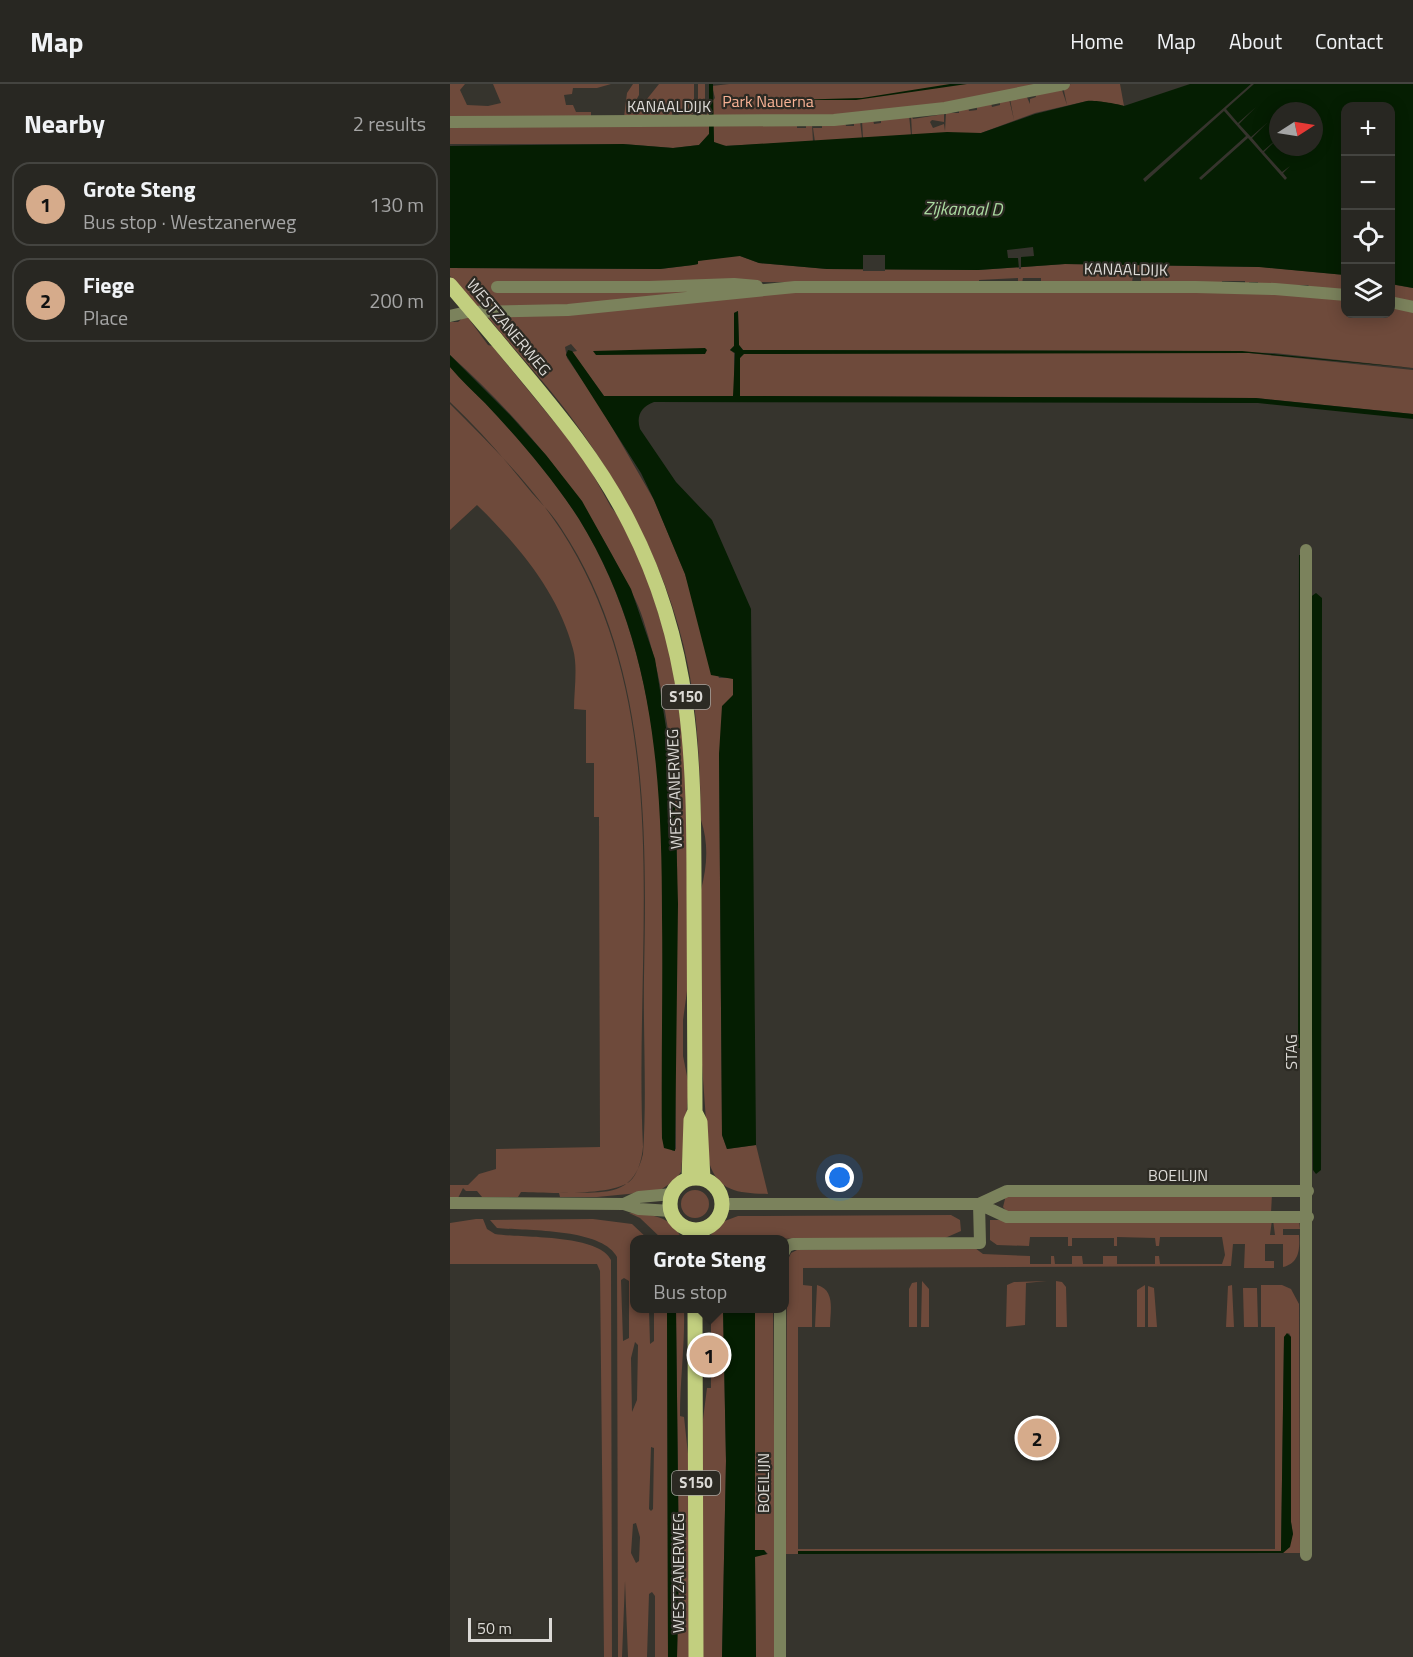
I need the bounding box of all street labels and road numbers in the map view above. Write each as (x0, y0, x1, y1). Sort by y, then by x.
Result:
street label: KANAALDIJK (627, 94, 711, 118)
street label: KANAALDIJK (1084, 256, 1168, 282)
street label: WESTZANERWEG (461, 273, 557, 381)
road number: S150 (662, 685, 710, 709)
street label: WESTZANERWEG (660, 728, 688, 850)
street label: STAG (1279, 1034, 1303, 1070)
street label: BOEILIJN (1148, 1163, 1208, 1187)
street label: BOEILIJN (751, 1453, 775, 1513)
road number: S150 (672, 1471, 720, 1495)
street label: WESTZANERWEG (666, 1513, 690, 1633)

